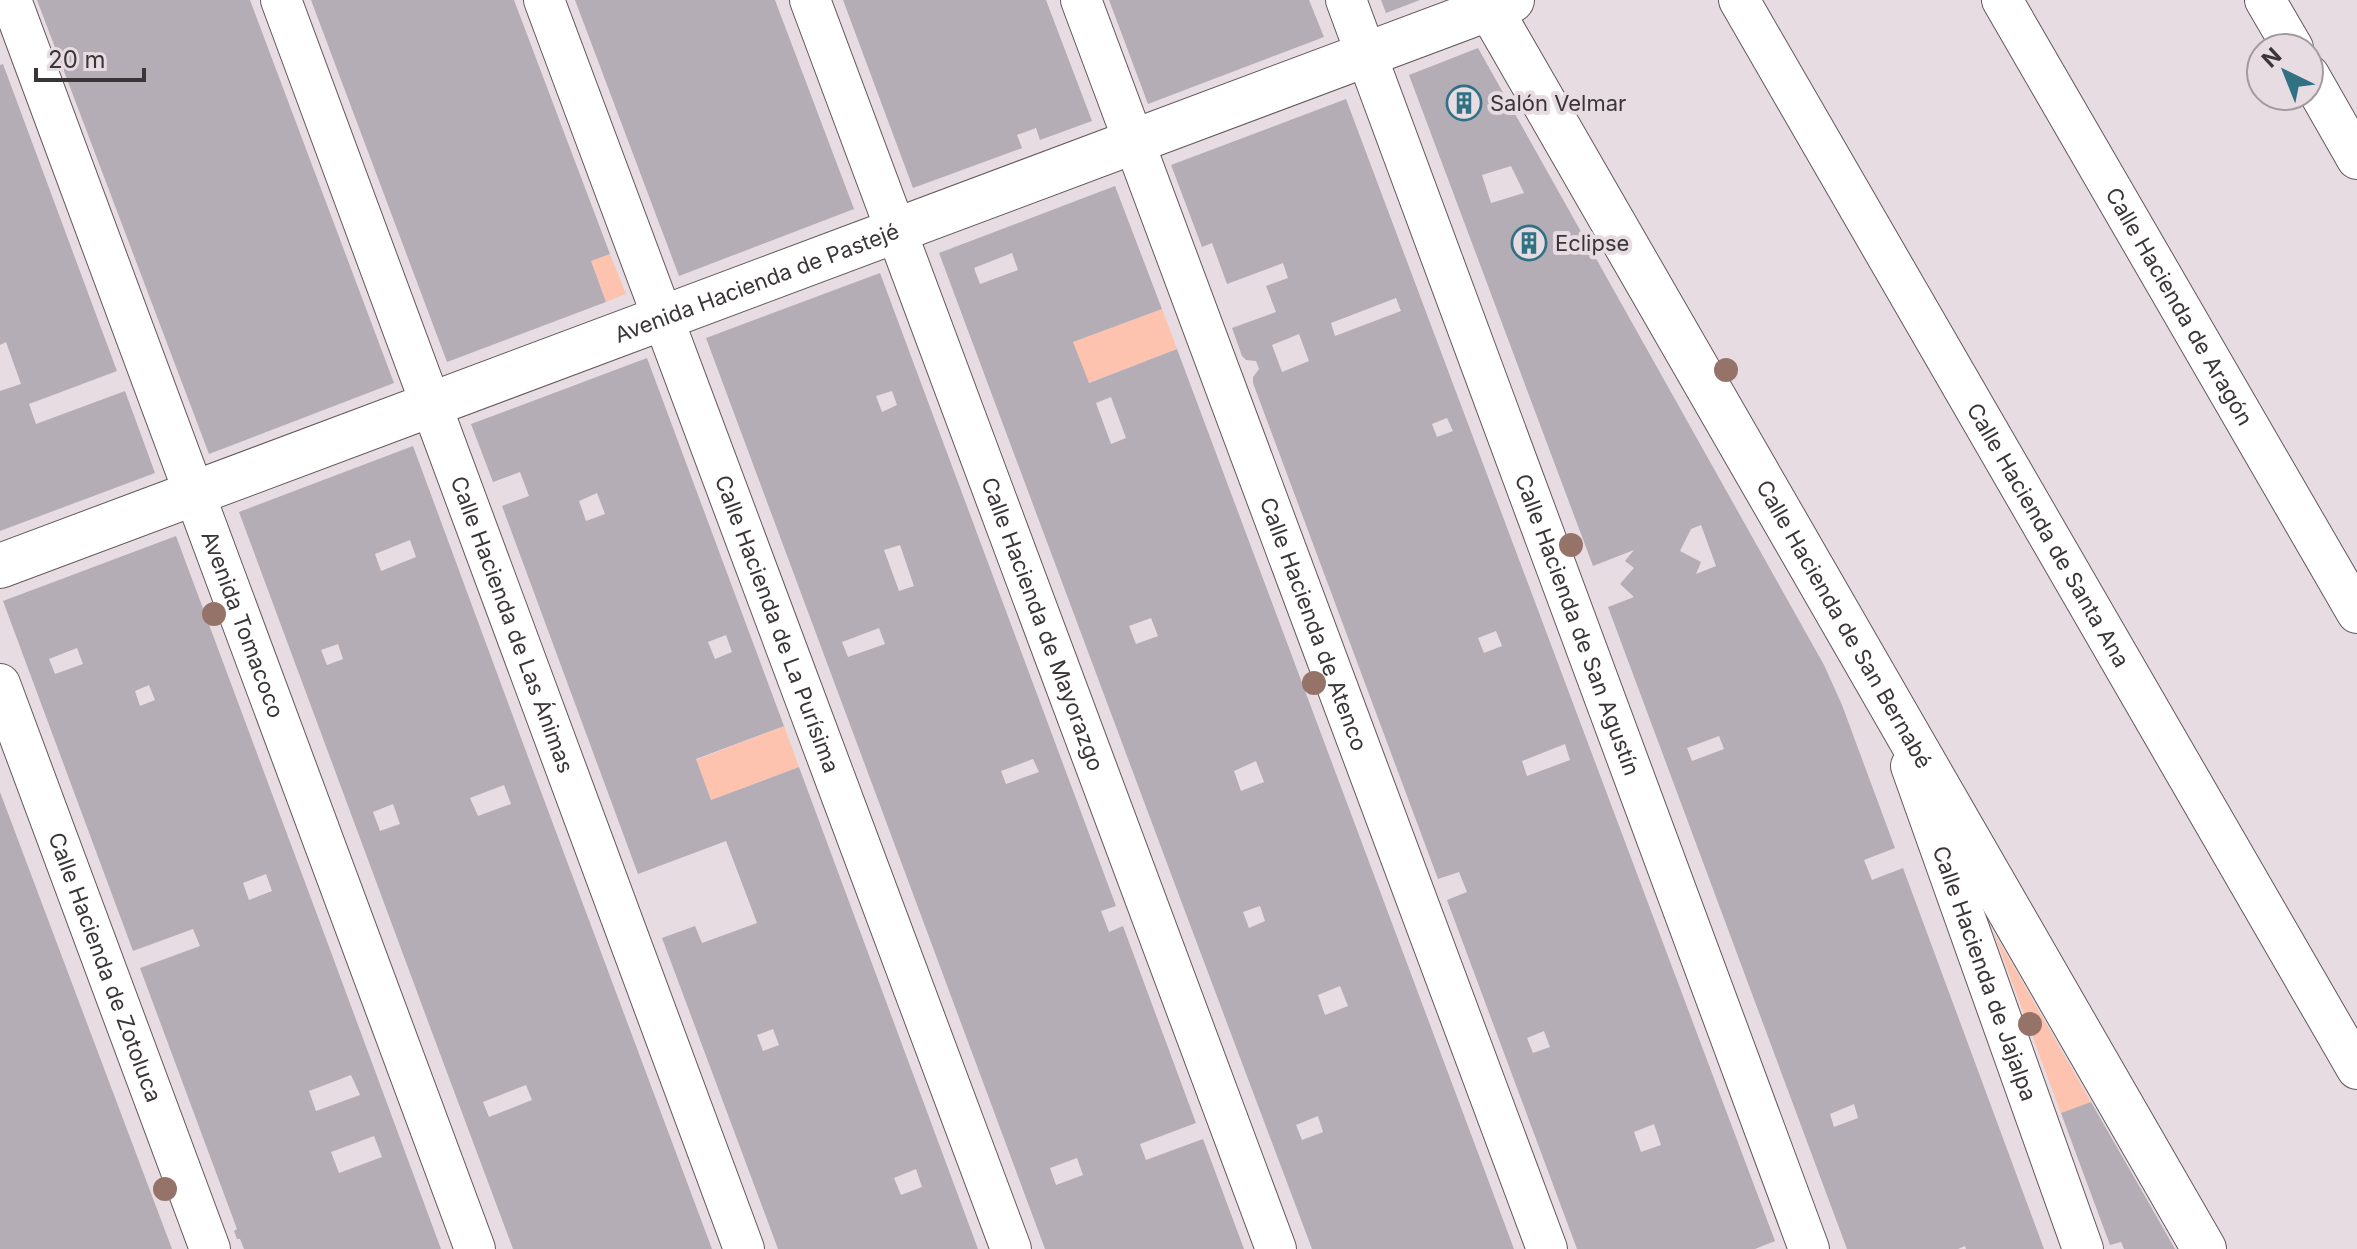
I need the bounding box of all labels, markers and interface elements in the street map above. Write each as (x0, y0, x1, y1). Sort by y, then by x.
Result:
scale bar (36, 32, 144, 82)
north arrow (2245, 32, 2325, 112)
text: N (2256, 42, 2286, 73)
text: 20 m (48, 45, 106, 74)
building icon: Salón Velmar (1445, 84, 1483, 122)
place label: Salón Velmar (1490, 90, 1626, 116)
street label: Calle Hacienda de Aragón (2100, 183, 2258, 430)
street label: Avenida Hacienda de Pastejé (611, 218, 903, 348)
building icon: Eclipse (1510, 224, 1548, 262)
place label: Eclipse (1555, 230, 1629, 256)
street label: Calle Hacienda de Santa Ana (1962, 398, 2135, 672)
street label: Calle Hacienda de San Agustín (1510, 470, 1645, 779)
street label: Calle Hacienda de La Purísima (710, 471, 845, 776)
street label: Calle Hacienda de Las Ánimas (446, 473, 579, 776)
street label: Calle Hacienda de Mayorazgo (976, 474, 1109, 774)
street label: Calle Hacienda de San Bernabé (1751, 475, 1937, 773)
street label: Calle Hacienda de Atenco (1255, 494, 1373, 754)
street label: Avenida Tomacoco (196, 527, 290, 722)
street label: Calle Hacienda de Zotoluca (43, 829, 167, 1106)
street label: Calle Hacienda de Jajalpa (1927, 842, 2042, 1104)

